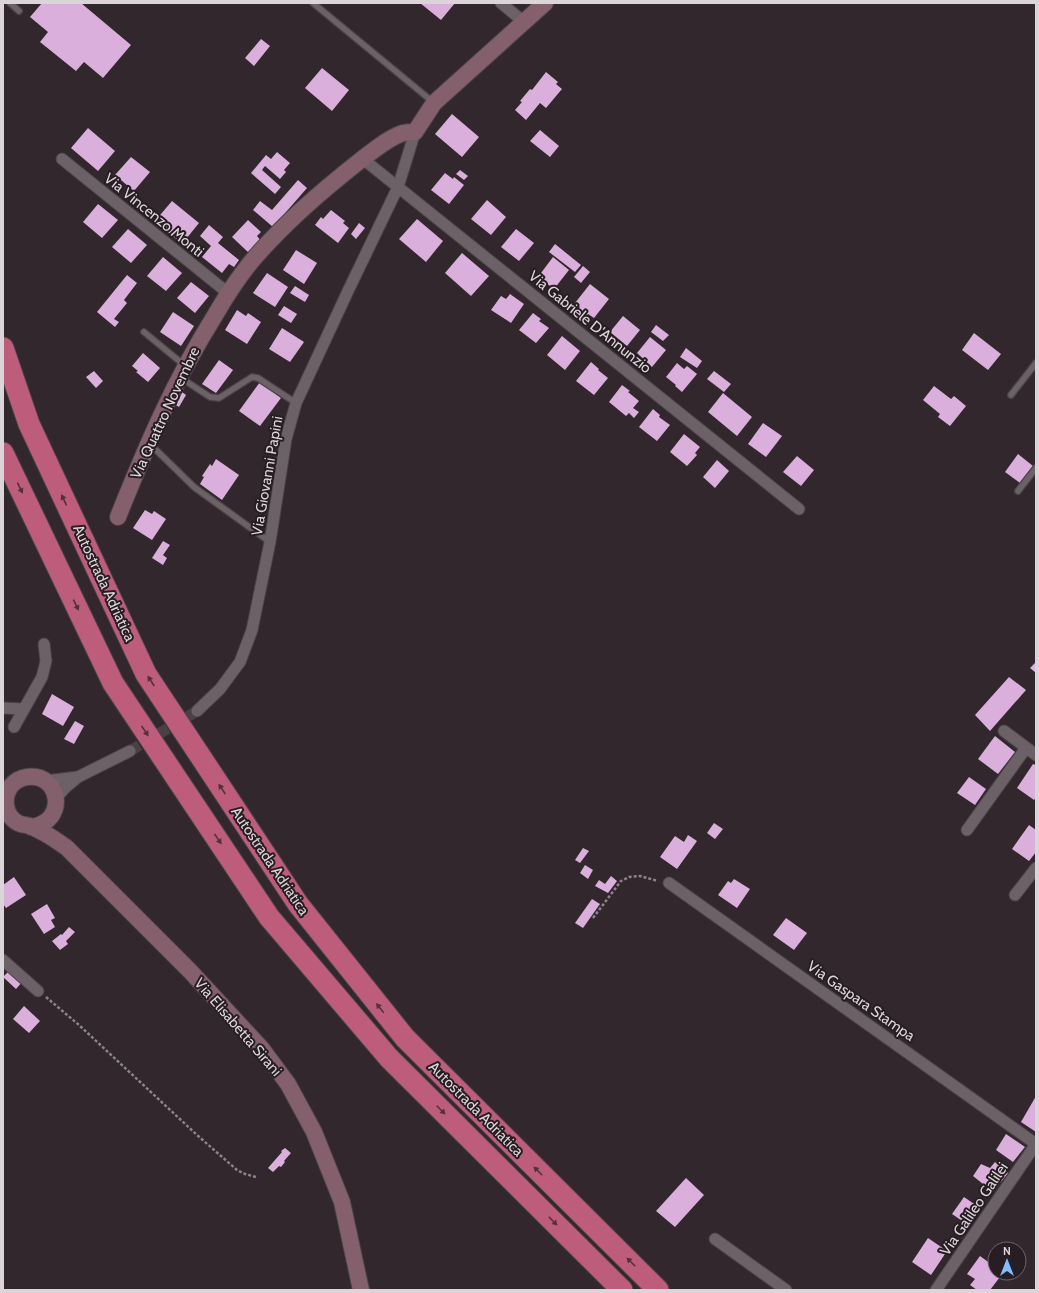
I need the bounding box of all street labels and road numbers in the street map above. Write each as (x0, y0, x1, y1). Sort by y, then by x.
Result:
street label: Via Vincenzo Monti (101, 169, 207, 261)
street label: Via Gabriele D'Annunzio (525, 267, 655, 377)
street label: Via Quattro Novembre (127, 344, 204, 482)
street label: Via Giovanni Papini (248, 415, 286, 537)
street label: Autostrada Adriatica (69, 522, 139, 645)
street label: Autostrada Adriatica (227, 803, 313, 919)
street label: Via Gaspara Stampa (804, 957, 919, 1045)
street label: Via Elisabetta Sirani (191, 974, 285, 1080)
street label: Autostrada Adriatica (425, 1058, 528, 1161)
street label: Via Galileo Galilei (936, 1159, 1012, 1259)

